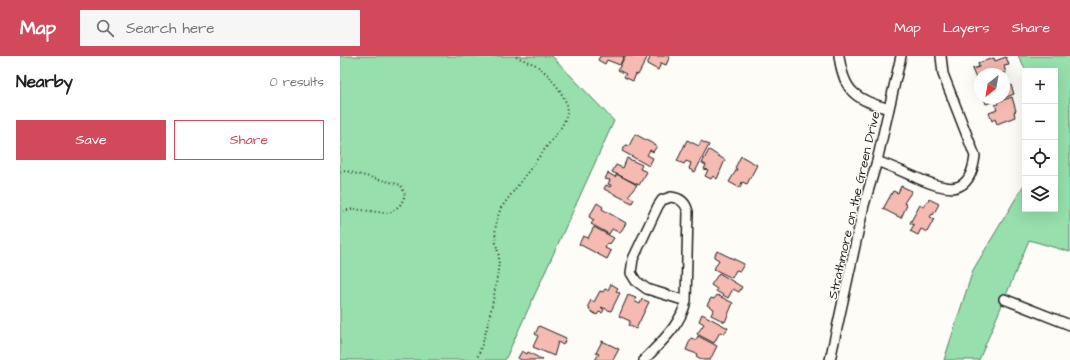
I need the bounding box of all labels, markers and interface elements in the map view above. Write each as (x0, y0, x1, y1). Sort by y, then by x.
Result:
search box (80, 10, 360, 46)
text: Map (20, 15, 56, 42)
icon: search (94, 17, 116, 39)
text: Search here (126, 18, 215, 39)
text: Map (894, 18, 921, 38)
text: Layers (943, 18, 990, 38)
text: Share (1012, 18, 1050, 38)
north arrow (974, 68, 1010, 104)
map controls (1022, 68, 1058, 212)
button: + (1022, 68, 1058, 104)
text: Nearby (16, 70, 73, 94)
text: 0 results (269, 73, 324, 91)
button: − (1022, 104, 1058, 140)
street label: Strathmore on the Green Drive (824, 110, 884, 301)
button: Save (16, 120, 166, 160)
button: Share (174, 120, 324, 160)
button: locate (1022, 140, 1058, 176)
button: layers (1022, 176, 1058, 212)

